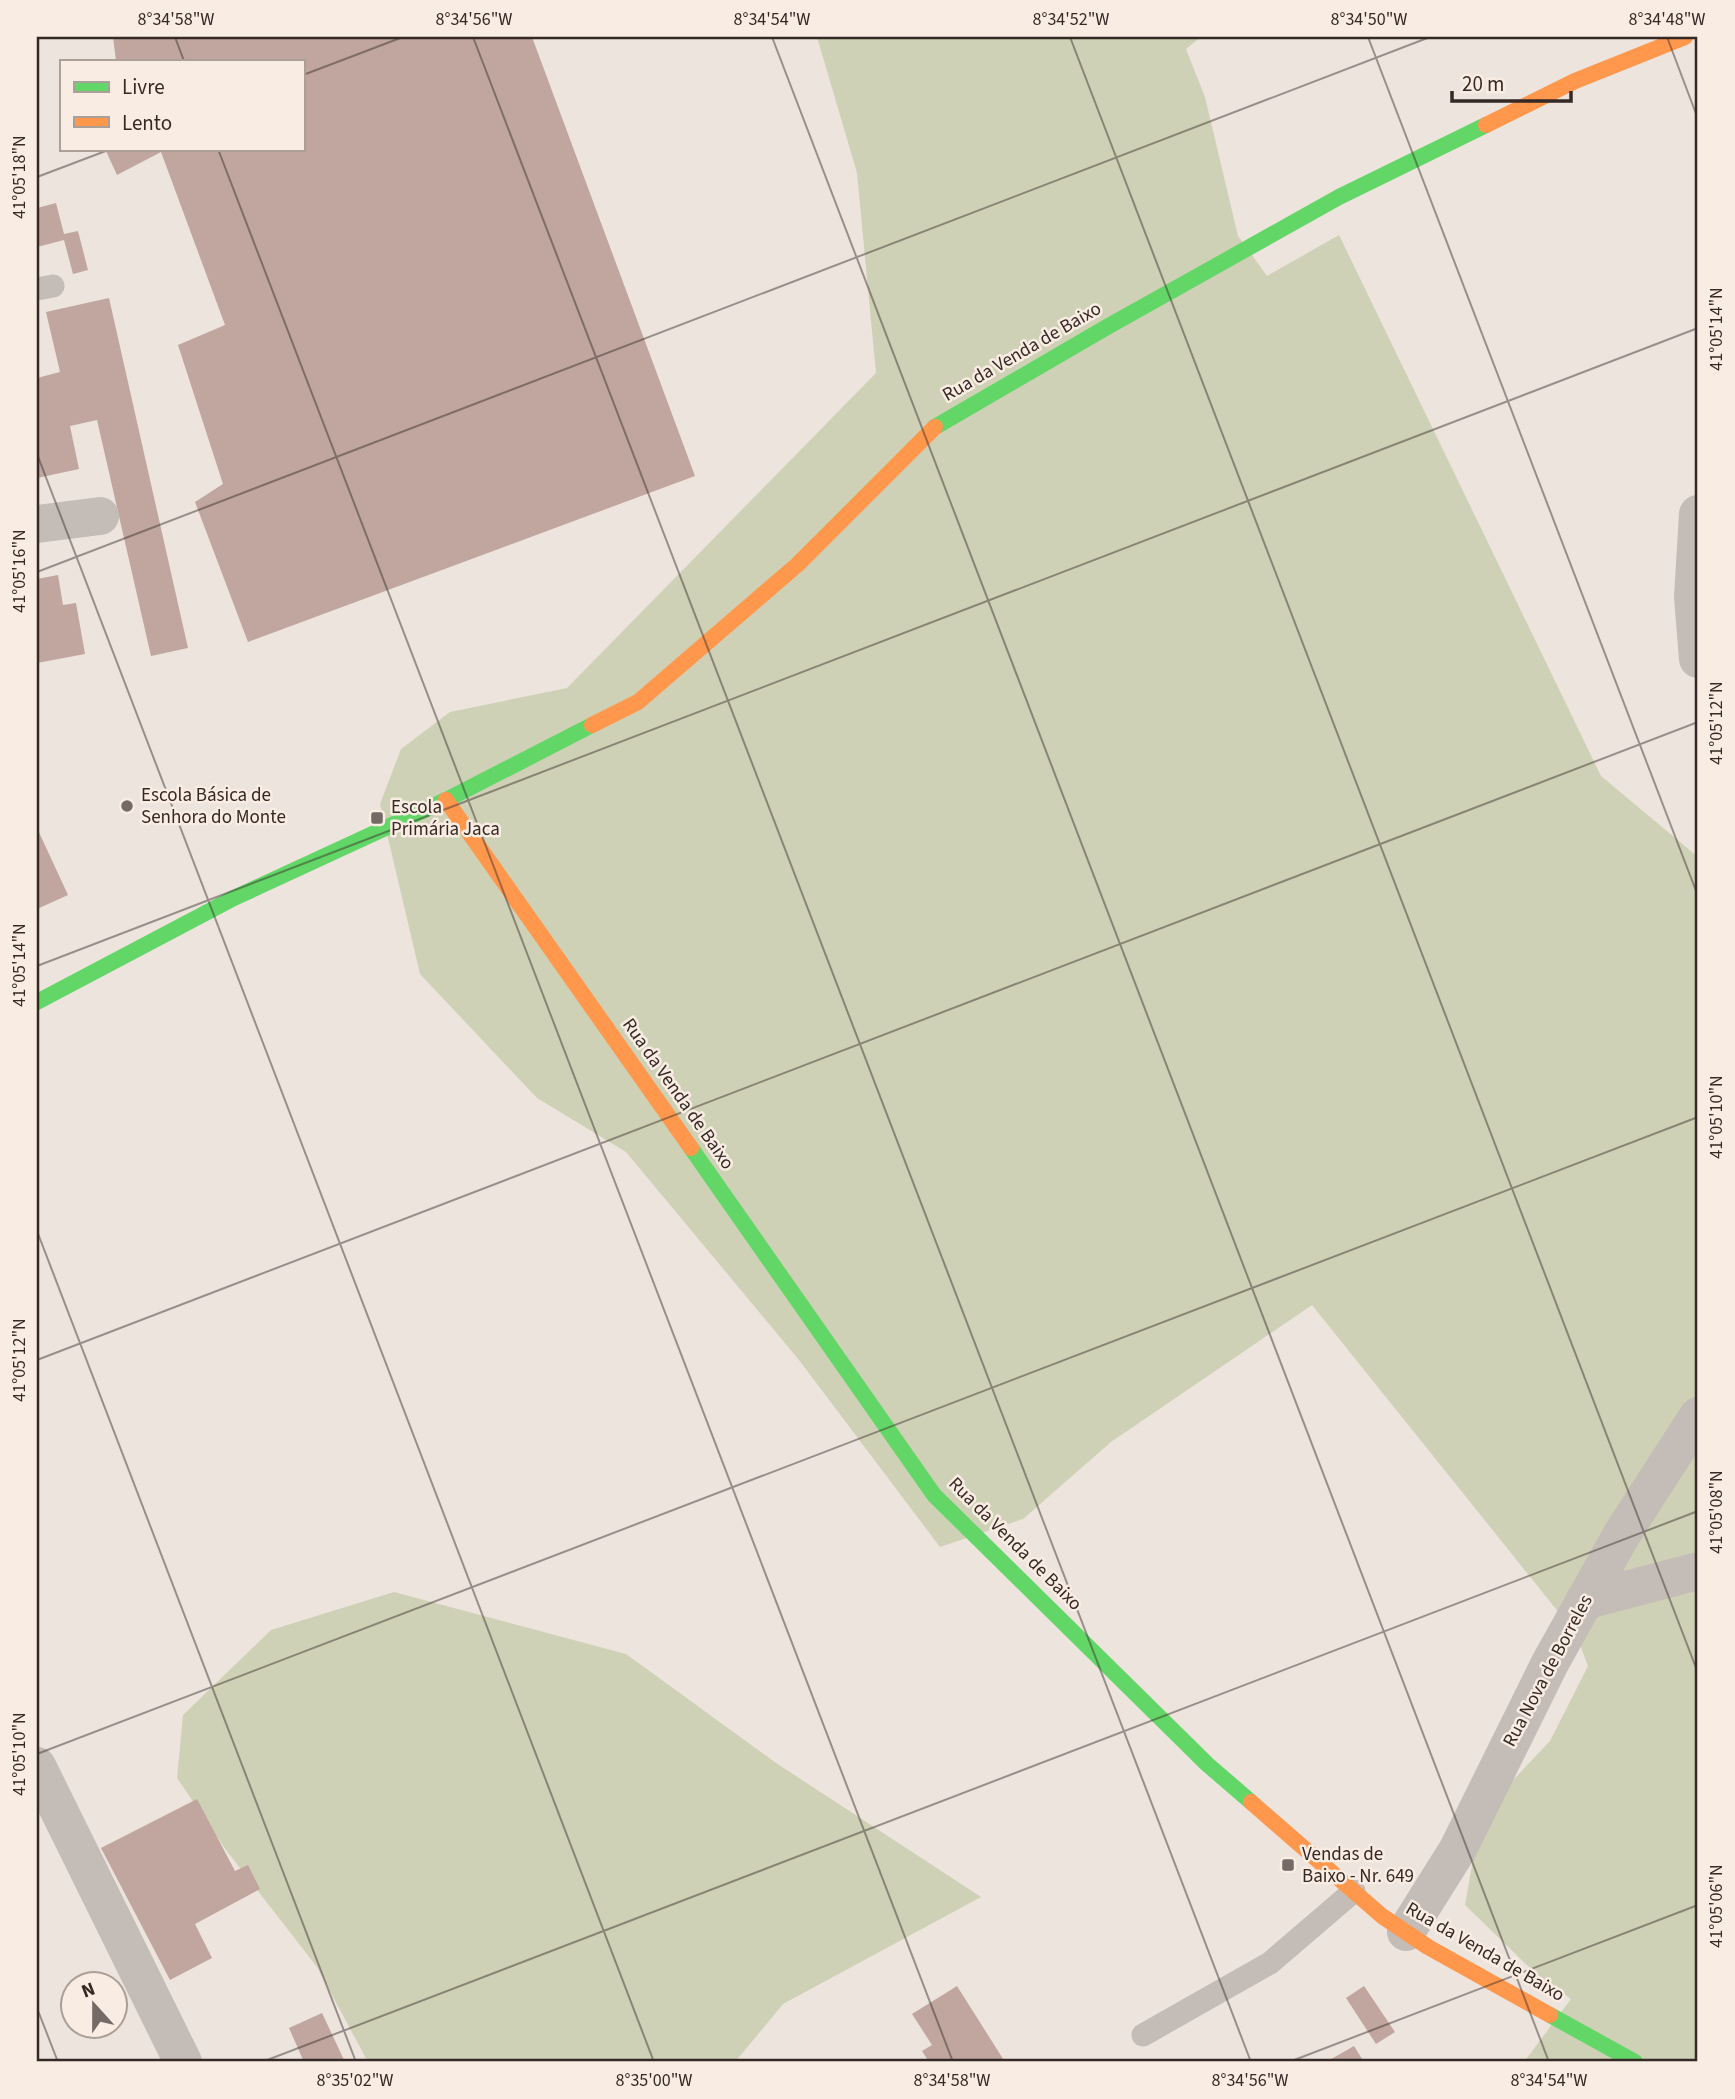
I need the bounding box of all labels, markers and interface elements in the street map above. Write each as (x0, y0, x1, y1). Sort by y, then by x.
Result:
text: 8°34'58"W (138, 7, 215, 32)
text: 8°34'56"W (436, 7, 513, 32)
text: 8°34'54"W (734, 7, 811, 32)
text: 8°34'52"W (1033, 7, 1110, 32)
text: 8°34'50"W (1331, 7, 1408, 32)
text: 8°34'48"W (1629, 7, 1706, 32)
legend (60, 60, 304, 150)
scale bar (1452, 60, 1570, 104)
text: 20 m (1462, 69, 1504, 99)
text: Livre (122, 72, 165, 102)
text: Lento (122, 108, 172, 138)
text: 41°05'18"N (7, 135, 32, 219)
text: 41°05'14"N (1704, 287, 1729, 371)
street label: Rua da Venda de Baixo (938, 295, 1106, 409)
text: 41°05'16"N (7, 529, 32, 613)
text: 41°05'12"N (1704, 681, 1729, 765)
place label: Escola Básica de Senhora do Monte (141, 782, 286, 831)
place label: Escola Primária Jaca (391, 794, 500, 843)
marker: Escola Básica de Senhora do Monte (119, 798, 135, 814)
marker: Escola Primária Jaca (369, 810, 385, 826)
text: 41°05'14"N (7, 923, 32, 1007)
street label: Rua da Venda de Baixo (616, 1013, 740, 1175)
text: 41°05'10"N (1704, 1075, 1729, 1159)
text: 41°05'12"N (7, 1318, 32, 1402)
text: 41°05'08"N (1704, 1470, 1729, 1554)
street label: Rua da Venda de Baixo (942, 1471, 1088, 1617)
street label: Rua Nova de Borreles (1496, 1590, 1600, 1752)
text: 41°05'10"N (7, 1712, 32, 1796)
place label: Vendas de Baixo - Nr. 649 (1302, 1841, 1414, 1890)
marker: Vendas de Baixo - Nr. 649 (1280, 1857, 1296, 1873)
text: 41°05'06"N (1704, 1864, 1729, 1948)
street label: Rua da Venda de Baixo (1401, 1895, 1569, 2009)
north arrow (60, 1969, 130, 2039)
text: N (78, 1976, 99, 2005)
text: 8°35'02"W (317, 2068, 394, 2093)
text: 8°35'00"W (616, 2068, 693, 2093)
text: 8°34'58"W (914, 2068, 991, 2093)
text: 8°34'56"W (1212, 2068, 1289, 2093)
text: 8°34'54"W (1511, 2068, 1588, 2093)

